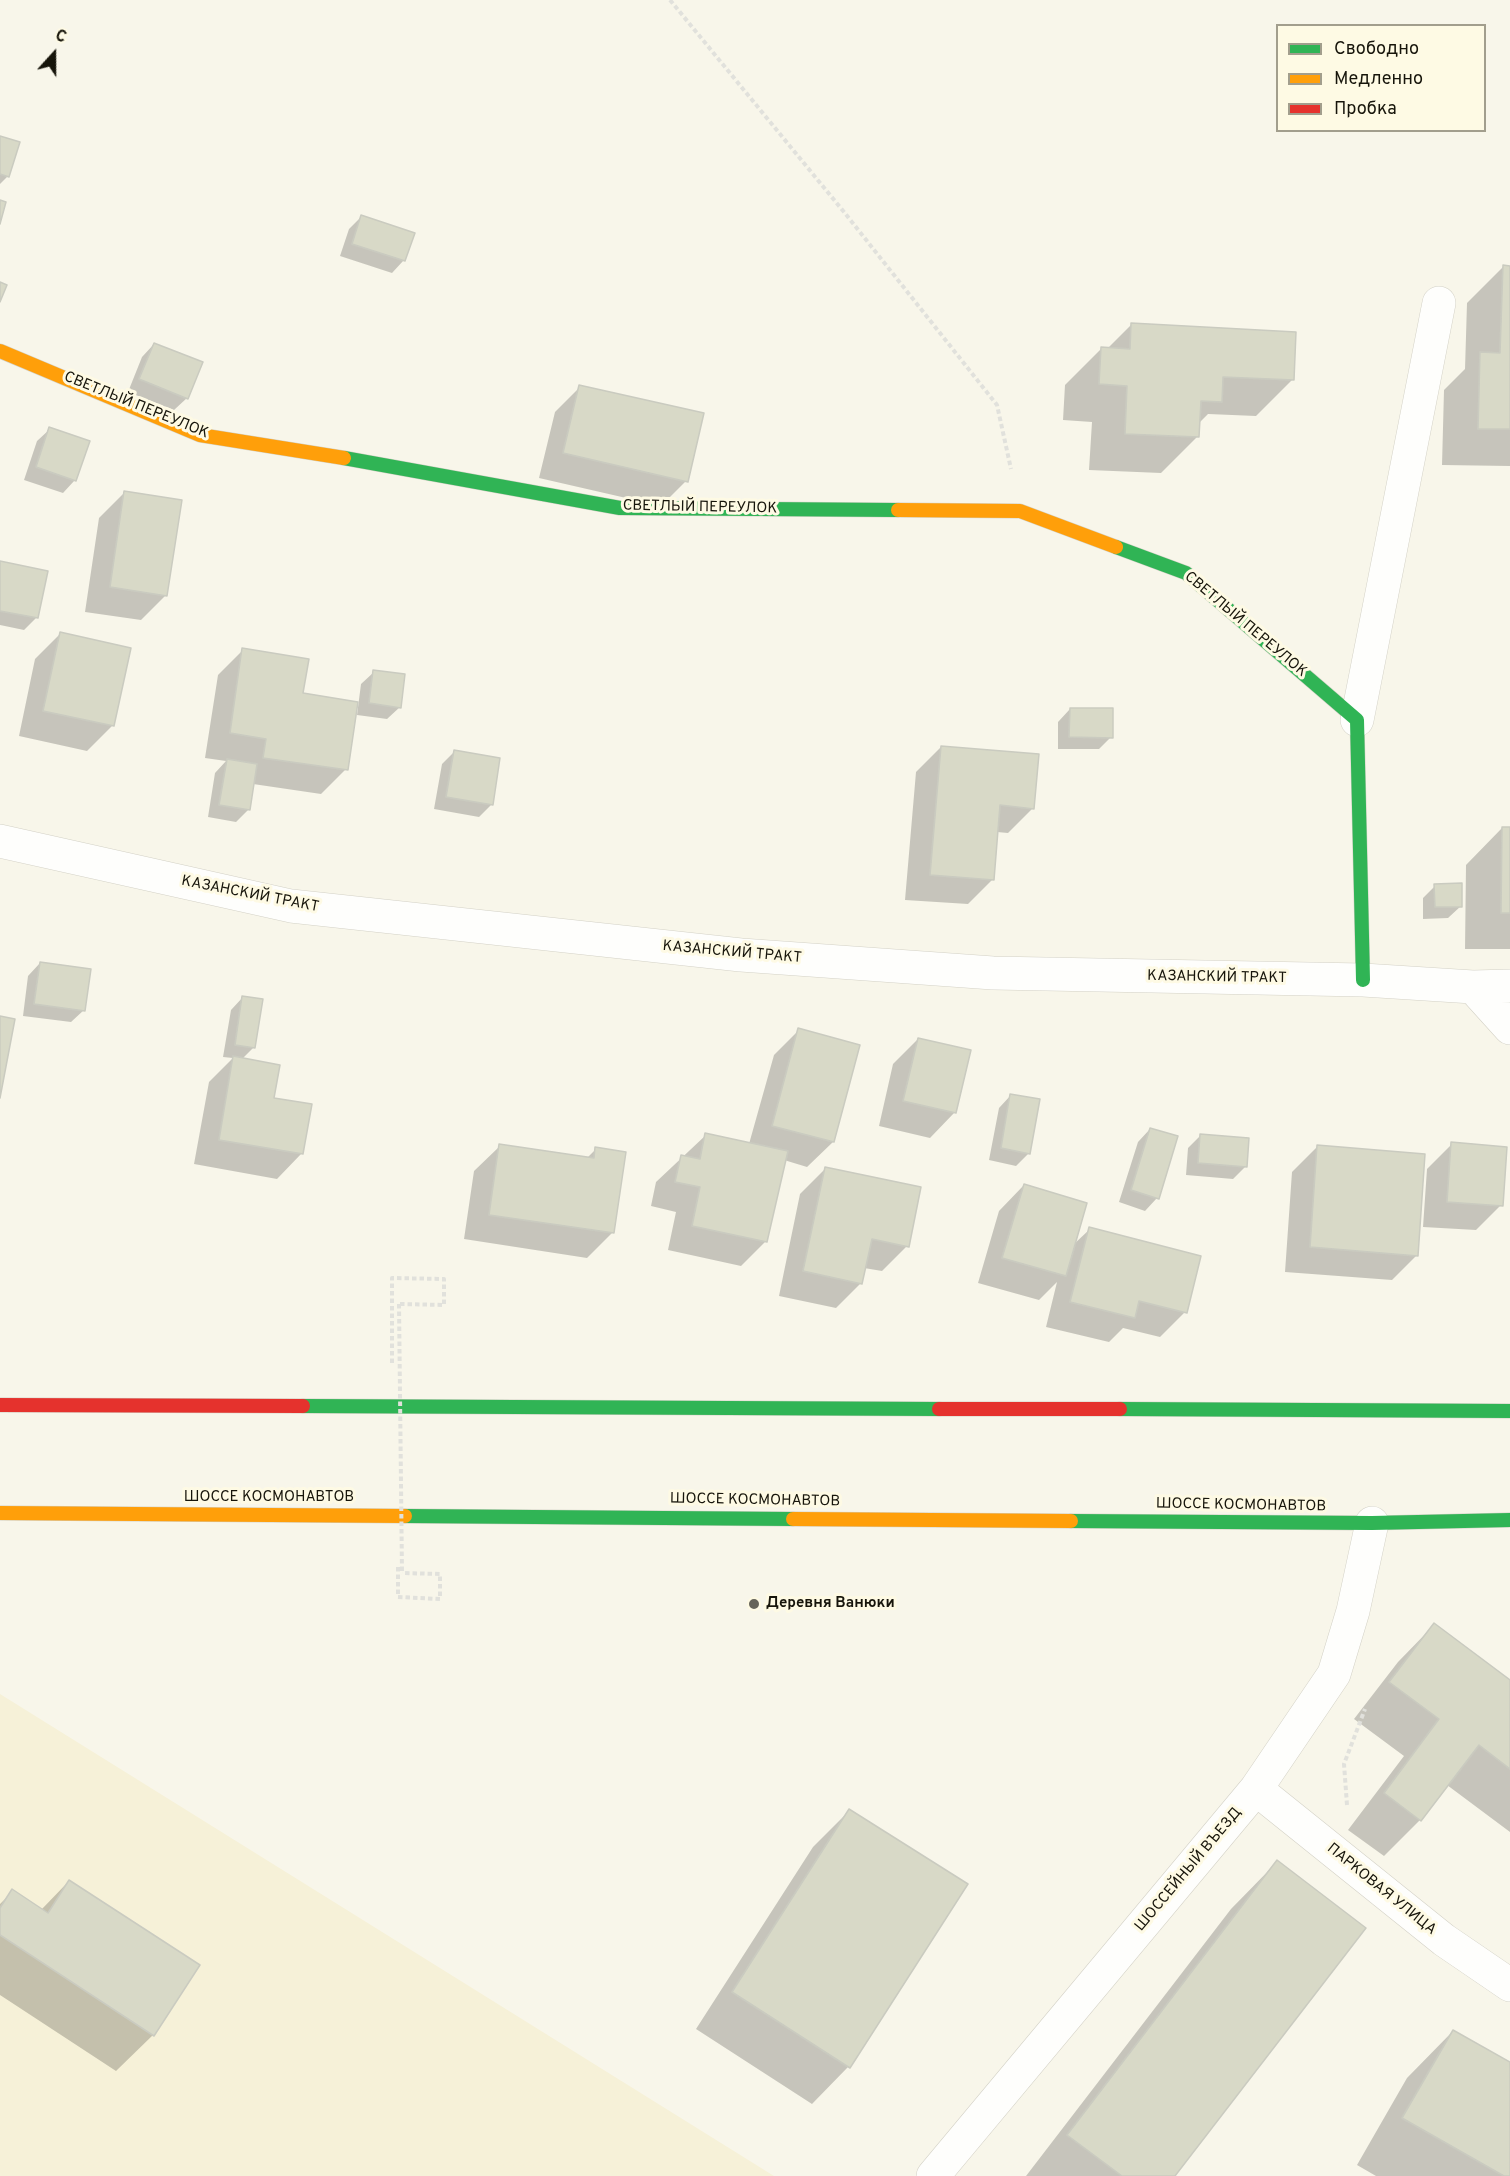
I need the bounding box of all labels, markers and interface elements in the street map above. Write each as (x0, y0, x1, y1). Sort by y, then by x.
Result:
north arrow (24, 24, 84, 84)
legend (1276, 24, 1486, 132)
text: С (52, 26, 69, 48)
text: Свободно (1334, 38, 1419, 61)
text: Медленно (1334, 68, 1423, 91)
text: Пробка (1334, 98, 1397, 121)
street label: СВЕТЛЫЙ ПЕРЕУЛОК (61, 369, 211, 443)
street label: СВЕТЛЫЙ ПЕРЕУЛОК (623, 498, 777, 518)
street label: СВЕТЛЫЙ ПЕРЕУЛОК (1180, 568, 1310, 682)
street label: КАЗАНСКИЙ ТРАКТ (180, 873, 320, 917)
street label: КАЗАНСКИЙ ТРАКТ (662, 938, 802, 968)
street label: КАЗАНСКИЙ ТРАКТ (1147, 968, 1287, 988)
street label: ШОССЕ КОСМОНАВТОВ (184, 1489, 354, 1507)
street label: ШОССЕ КОСМОНАВТОВ (670, 1491, 840, 1511)
street label: ШОССЕ КОСМОНАВТОВ (1156, 1496, 1326, 1516)
place label: Деревня Ванюки (766, 1595, 895, 1613)
marker: Деревня Ванюки (747, 1597, 761, 1611)
street label: ШОССЕЙНЫЙ ВЪЕЗД (1132, 1804, 1246, 1936)
street label: ПАРКОВАЯ УЛИЦА (1323, 1840, 1439, 1940)

